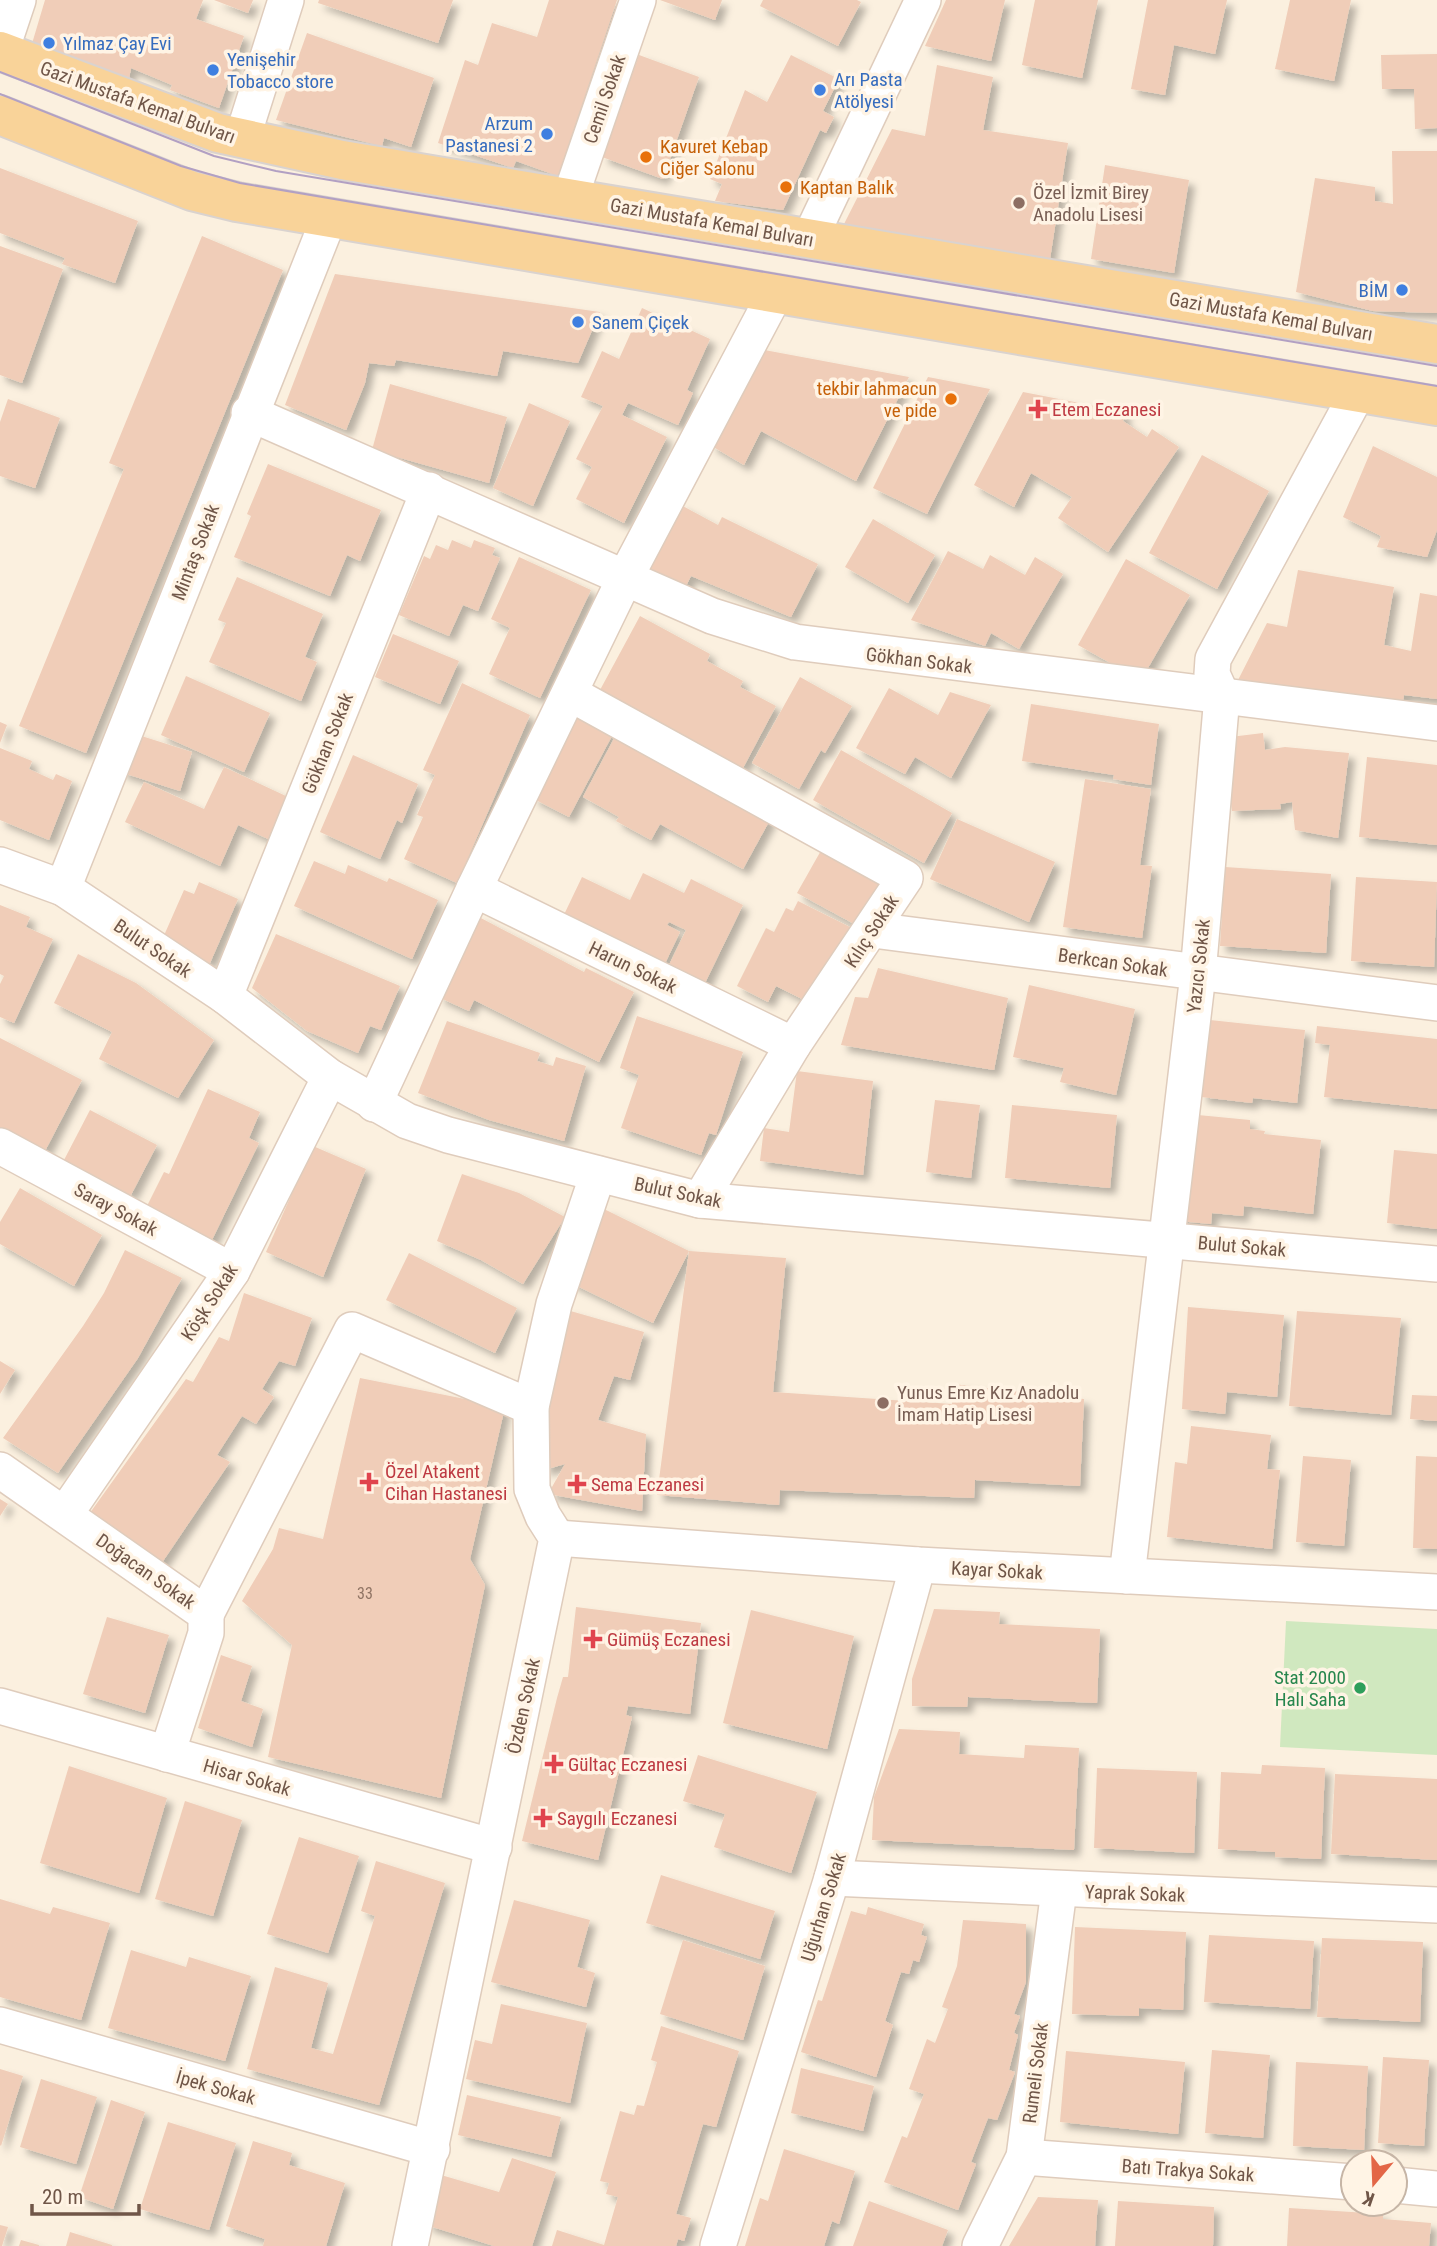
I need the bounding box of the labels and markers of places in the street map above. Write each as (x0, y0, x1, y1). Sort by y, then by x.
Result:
place label: Yılmaz Çay Evi (63, 32, 172, 55)
marker: Yılmaz Çay Evi (41, 35, 57, 51)
place label: Yenişehir Tobacco store (227, 48, 334, 93)
marker: Yenişehir Tobacco store (205, 62, 221, 78)
place label: Arı Pasta Atölyesi (834, 68, 903, 113)
marker: Arı Pasta Atölyesi (812, 82, 828, 98)
place label: Arzum Pastanesi 2 (445, 112, 533, 157)
marker: Arzum Pastanesi 2 (539, 126, 555, 142)
place label: Kavuret Kebap Ciğer Salonu (660, 135, 768, 180)
marker: Kavuret Kebap Ciğer Salonu (638, 149, 654, 165)
place label: Kaptan Balık (800, 176, 894, 199)
marker: Kaptan Balık (778, 179, 794, 195)
place label: Özel İzmit Birey Anadolu Lisesi (1033, 181, 1149, 226)
marker: Özel İzmit Birey Anadolu Lisesi (1011, 195, 1027, 211)
place label: BİM (1359, 279, 1388, 302)
marker: BİM (1394, 282, 1410, 298)
place label: Sanem Çiçek (592, 311, 690, 334)
marker: Sanem Çiçek (570, 314, 586, 330)
place label: tekbir lahmacun ve pide (817, 377, 937, 422)
marker: tekbir lahmacun ve pide (943, 391, 959, 407)
place label: Etem Eczanesi (1052, 398, 1161, 421)
marker: Etem Eczanesi (1030, 401, 1046, 417)
place label: Yunus Emre Kız Anadolu İmam Hatip Lisesi (897, 1381, 1079, 1426)
marker: Yunus Emre Kız Anadolu İmam Hatip Lisesi (875, 1395, 891, 1411)
place label: Özel Atakent Cihan Hastanesi (385, 1460, 507, 1505)
marker: Özel Atakent Cihan Hastanesi (359, 1472, 379, 1492)
place label: Sema Eczanesi (591, 1473, 704, 1496)
marker: Sema Eczanesi (569, 1476, 585, 1492)
place label: Gümüş Eczanesi (607, 1628, 731, 1651)
marker: Gümüş Eczanesi (585, 1631, 601, 1647)
place label: Stat 2000 Halı Saha (1274, 1666, 1346, 1711)
marker: Stat 2000 Halı Saha (1352, 1680, 1368, 1696)
place label: Gültaç Eczanesi (568, 1753, 687, 1776)
marker: Gültaç Eczanesi (546, 1756, 562, 1772)
place label: Saygılı Eczanesi (557, 1807, 677, 1830)
marker: Saygılı Eczanesi (535, 1810, 551, 1826)

